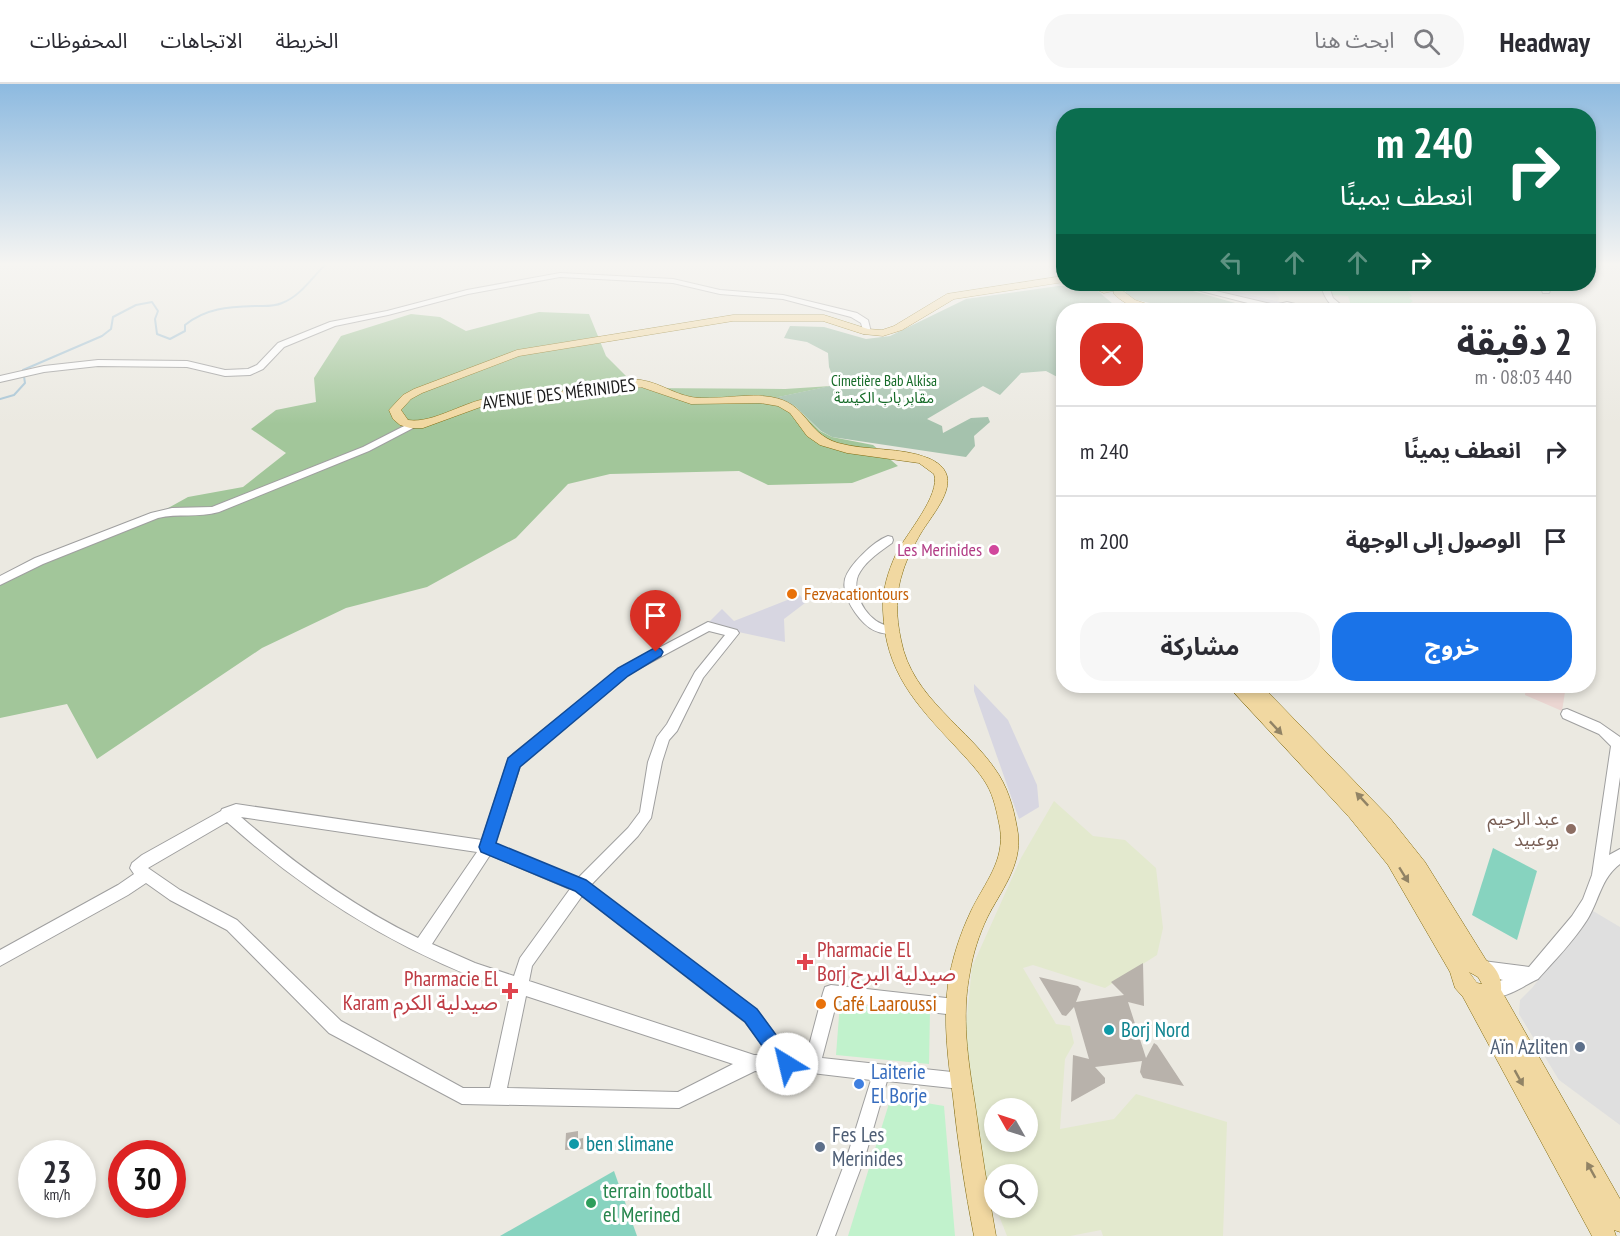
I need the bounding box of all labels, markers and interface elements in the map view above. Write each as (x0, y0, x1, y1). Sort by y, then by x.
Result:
search box (1044, 14, 1464, 68)
text: Headway (1500, 23, 1590, 60)
icon: search (1410, 25, 1443, 58)
text: ابحث هنا (1314, 26, 1395, 54)
text: المحفوظات (30, 27, 127, 54)
text: الاتجاهات (160, 27, 242, 54)
text: الخريطة (275, 27, 338, 54)
text: 240 m (1376, 115, 1473, 170)
icon: right (1494, 132, 1572, 210)
text: انعطف يمينًا (1340, 178, 1473, 212)
icon: left (1215, 246, 1248, 279)
icon: ahead (1278, 246, 1311, 279)
icon: ahead (1341, 246, 1374, 279)
icon: right (1404, 246, 1437, 279)
text: 2 دقيقة (1457, 318, 1572, 365)
button: close (1080, 323, 1143, 386)
text: 440 m · 08:03 (1475, 364, 1572, 390)
park label: Cimetière Bab Alkisa مقابر باب الكيسة (831, 371, 937, 407)
street label: AVENUE DES MÉRINIDES (481, 373, 637, 414)
icon: right (1539, 435, 1572, 468)
text: انعطف يمينًا (1404, 436, 1521, 464)
text: 240 m (1080, 437, 1129, 465)
icon: arrive (1539, 525, 1572, 558)
text: الوصول إلى الوجهة (1346, 526, 1521, 554)
text: 200 m (1080, 527, 1129, 555)
place label: Les Merinides (897, 538, 982, 561)
marker: Les Merinides (987, 543, 1001, 557)
place label: Fezvacationtours (804, 582, 909, 605)
marker: Fezvacationtours (785, 587, 799, 601)
pin (630, 590, 681, 652)
icon: arrive (639, 599, 672, 632)
button: مشاركة (1080, 612, 1320, 681)
button: خروج (1332, 612, 1572, 681)
one-way arrow (1268, 721, 1282, 735)
one-way arrow (1356, 792, 1370, 806)
place label: عبد الرحيم بوعبيد (1488, 807, 1559, 851)
marker: عبد الرحيم بوعبيد (1564, 822, 1578, 836)
one-way arrow (1398, 867, 1409, 883)
place label: Pharmacie El Borj صيدلية البرج (817, 936, 956, 989)
marker: Pharmacie El Borj صيدلية البرج (798, 955, 812, 969)
place label: Pharmacie El Karam صيدلية الكرم (343, 965, 498, 1019)
marker: Pharmacie El Karam صيدلية الكرم (503, 984, 517, 998)
place label: Café Laaroussi (833, 990, 937, 1017)
marker: Café Laaroussi (814, 997, 828, 1011)
place label: Borj Nord (1121, 1016, 1190, 1043)
marker: Borj Nord (1102, 1023, 1116, 1037)
position arrow (755, 1032, 819, 1096)
place label: Aïn Azliten (1490, 1033, 1568, 1060)
marker: Aïn Azliten (1573, 1040, 1587, 1054)
place label: Laiterie El Borje (871, 1058, 927, 1109)
one-way arrow (1514, 1070, 1524, 1087)
marker: Laiterie El Borje (852, 1077, 866, 1091)
north arrow (984, 1098, 1038, 1152)
map controls (984, 1098, 1038, 1218)
place label: Fes Les Merinides (832, 1121, 903, 1172)
place label: ben slimane (586, 1130, 674, 1157)
marker: ben slimane (567, 1137, 581, 1151)
speed limit sign: 30 (108, 1140, 186, 1218)
marker: Fes Les Merinides (813, 1140, 827, 1154)
text: 23 (43, 1152, 71, 1191)
one-way arrow (1586, 1161, 1596, 1178)
button: search (984, 1164, 1038, 1218)
place label: terrain football el Merined (603, 1177, 712, 1228)
text: km/h (44, 1185, 70, 1204)
marker: terrain football el Merined (584, 1196, 598, 1210)

